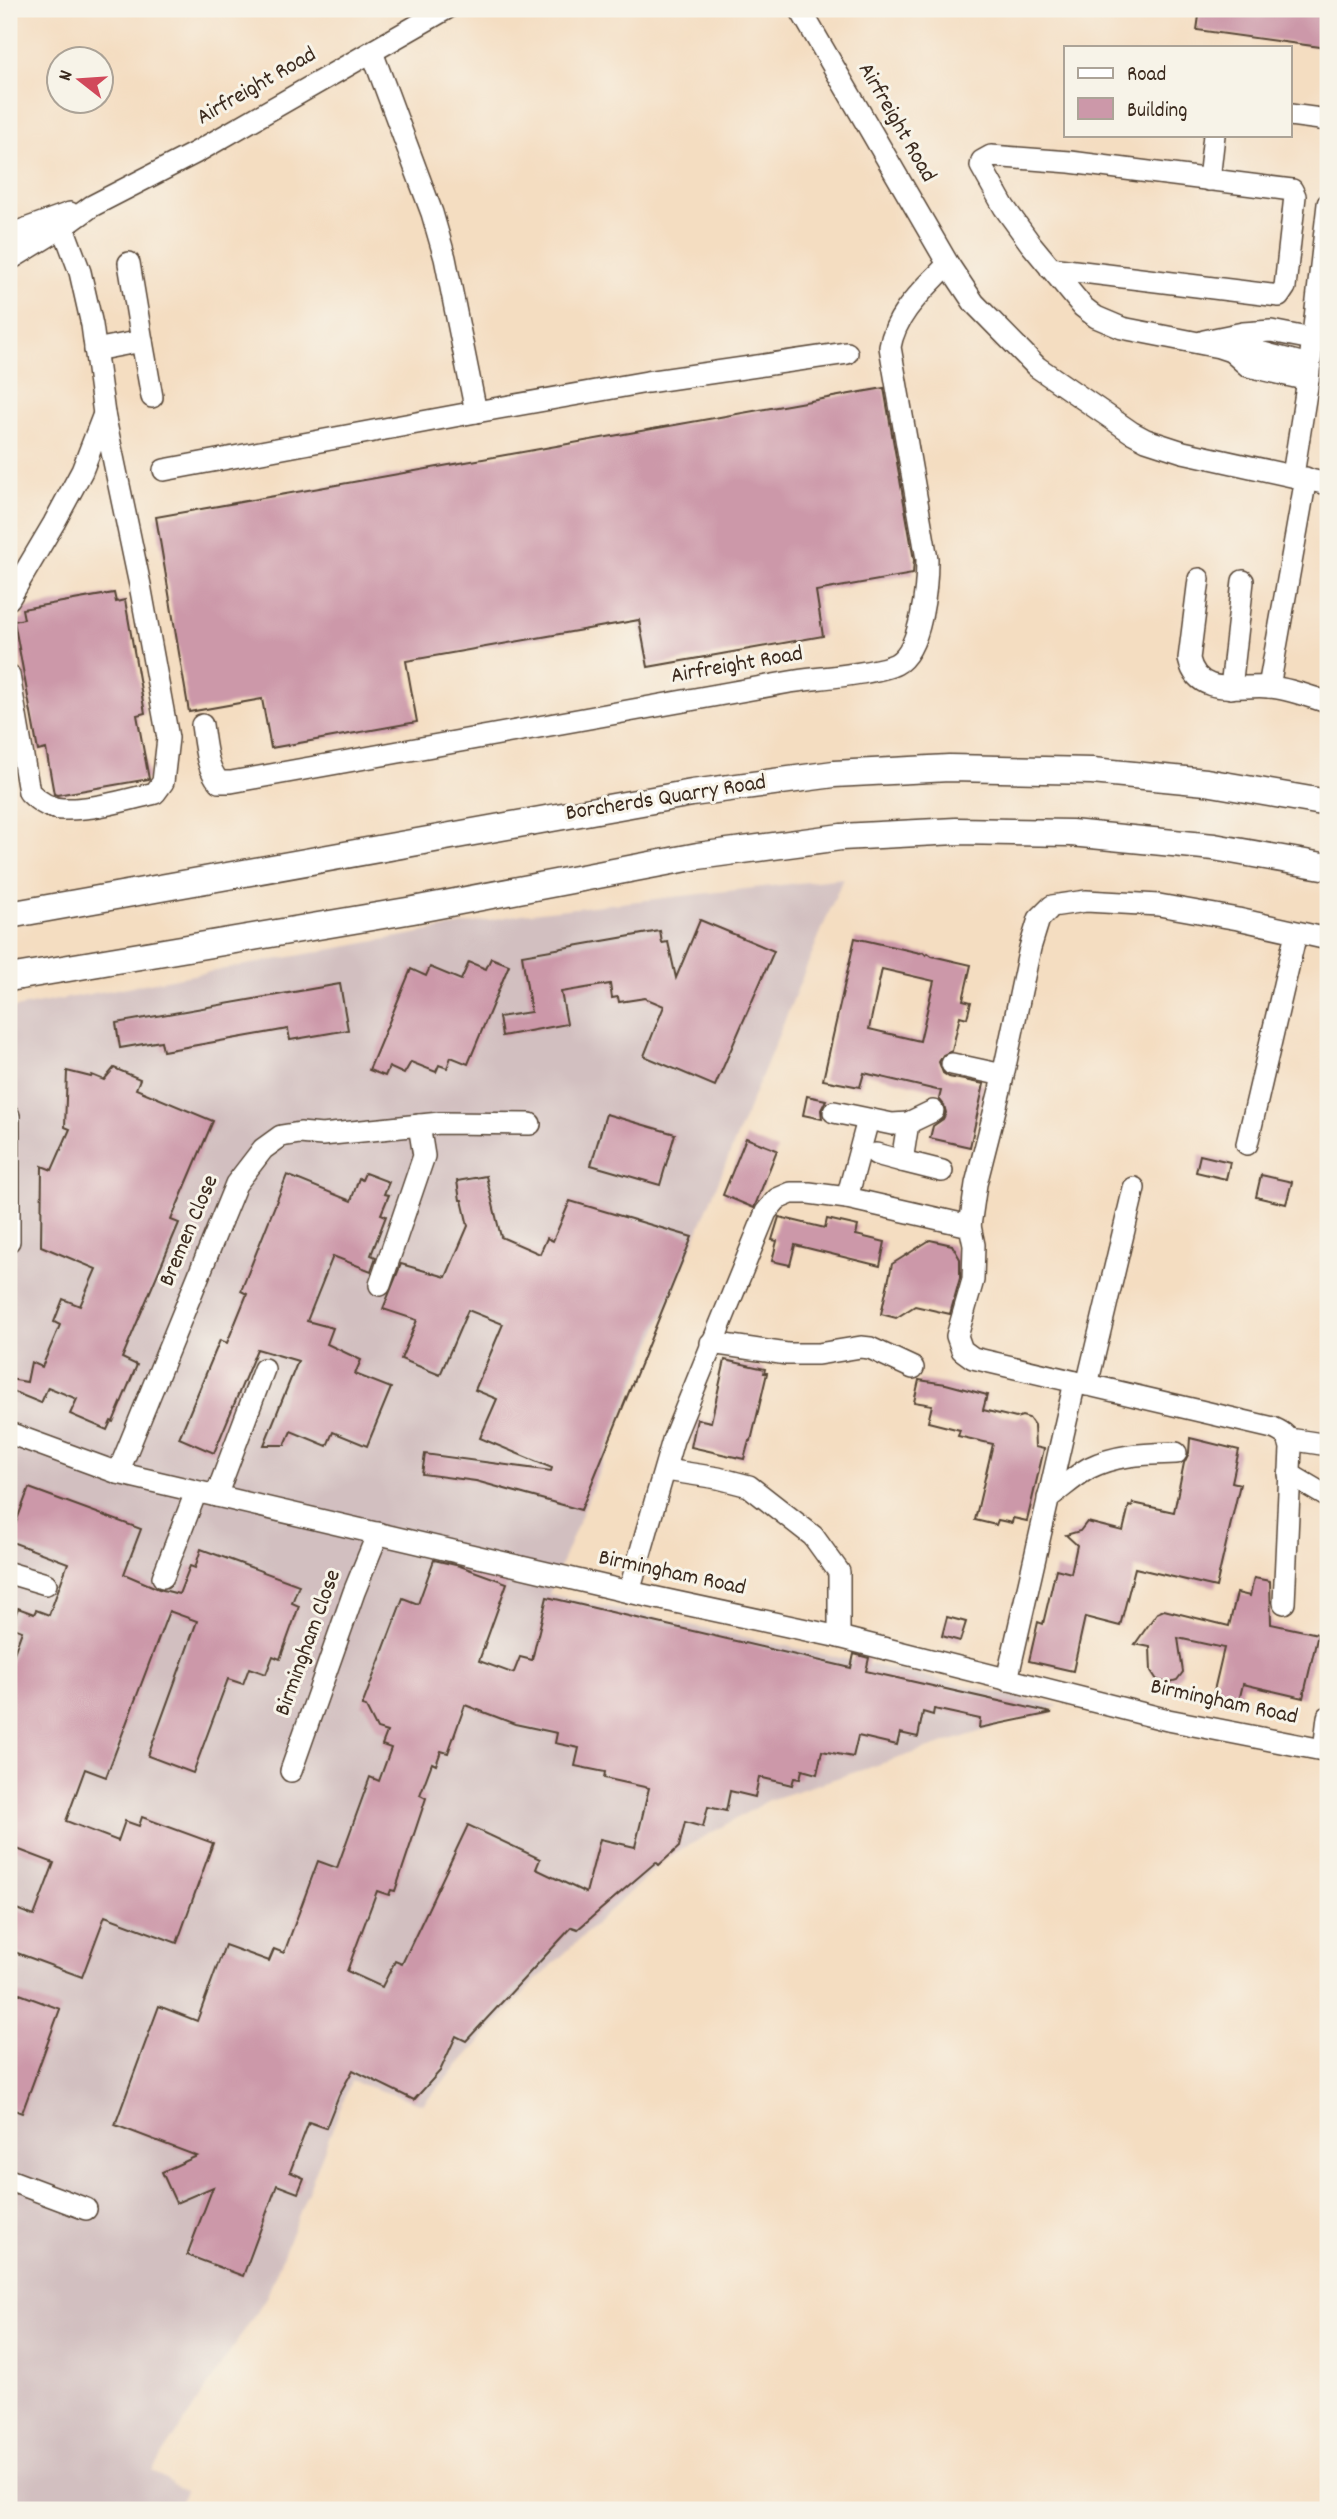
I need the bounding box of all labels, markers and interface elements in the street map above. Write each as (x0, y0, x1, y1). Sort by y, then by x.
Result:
street label: Airfreight Road (191, 39, 323, 135)
north arrow (46, 46, 116, 116)
legend (1064, 46, 1292, 136)
street label: Airfreight Road (848, 57, 944, 189)
text: Road (1127, 61, 1166, 91)
text: N (53, 68, 81, 84)
text: Building (1127, 97, 1187, 127)
street label: Airfreight Road (668, 638, 806, 694)
street label: Borcherds Quarry Road (563, 767, 769, 831)
street label: Bremen Close (152, 1170, 228, 1292)
street label: Birmingham Road (595, 1542, 749, 1606)
street label: Birmingham Close (267, 1565, 351, 1721)
street label: Birmingham Road (1147, 1671, 1301, 1735)

